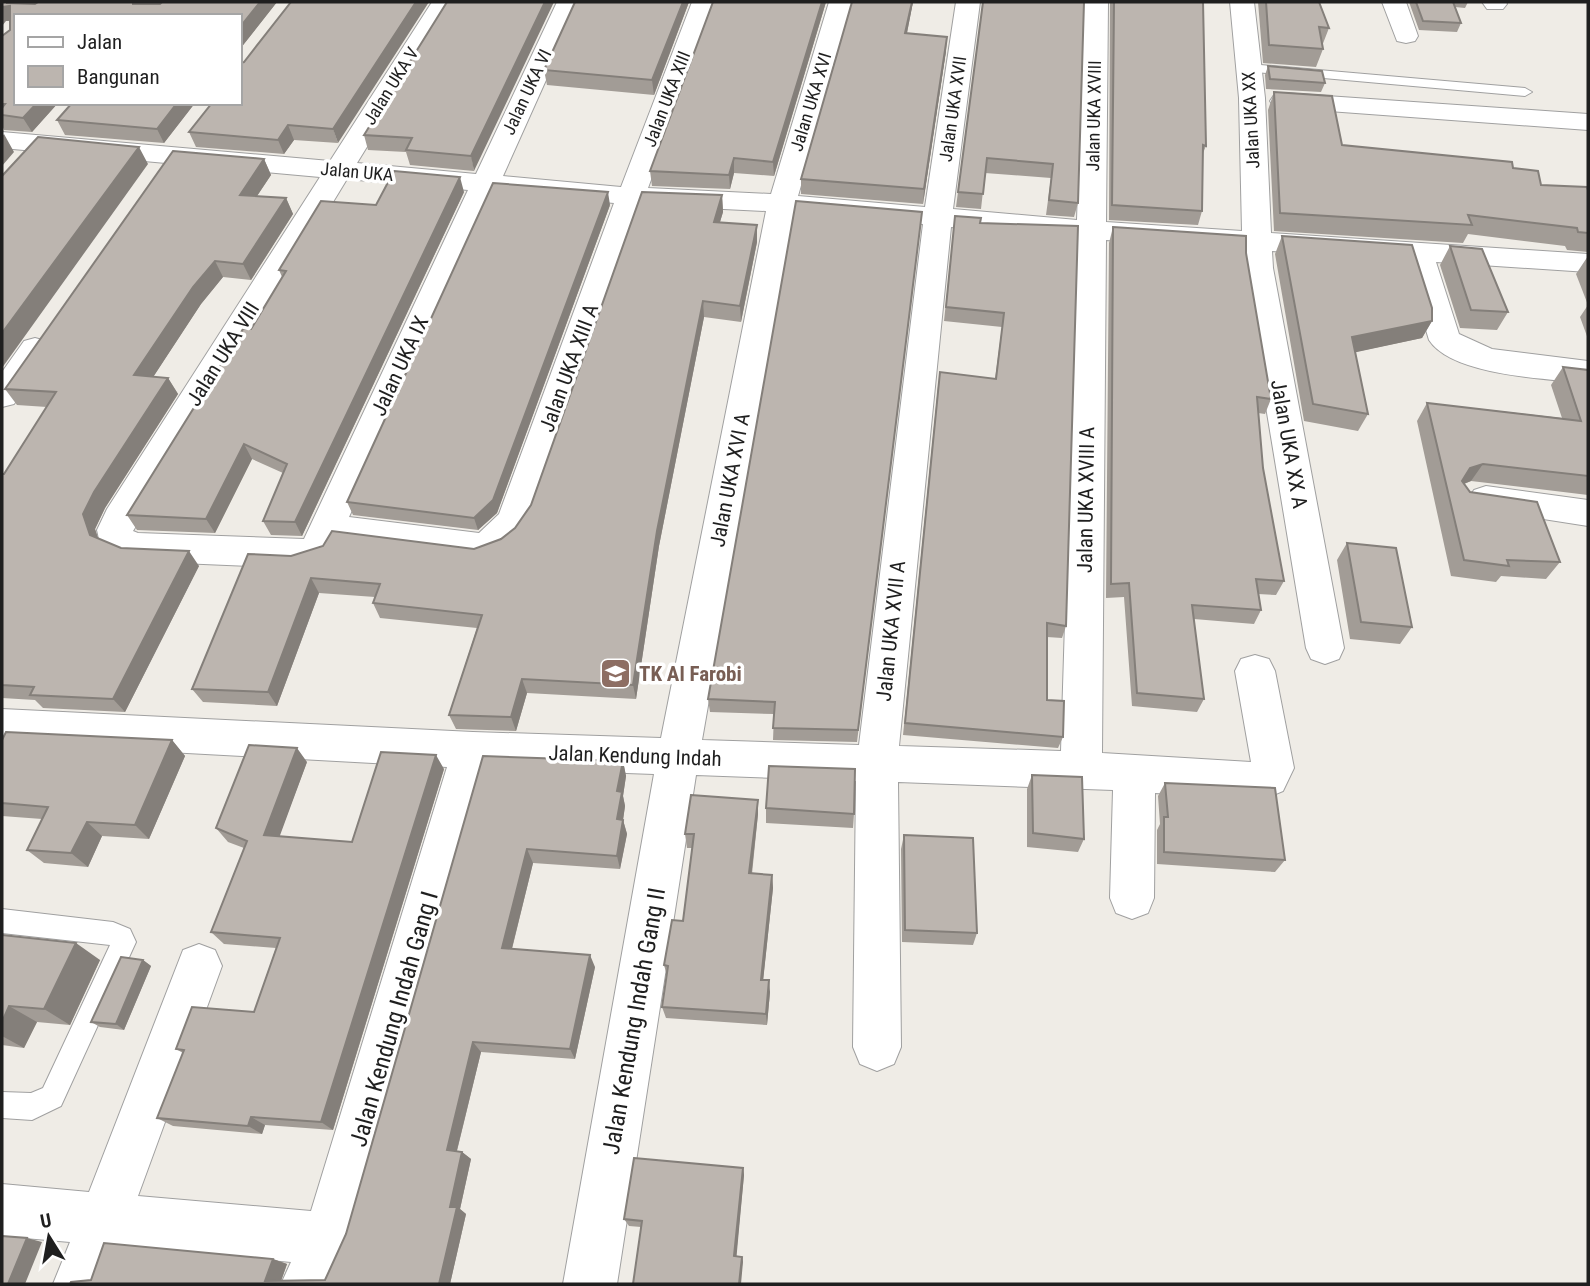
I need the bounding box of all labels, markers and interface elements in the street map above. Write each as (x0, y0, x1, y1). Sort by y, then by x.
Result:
legend (14, 14, 242, 105)
text: Jalan (77, 30, 122, 54)
street label: Jalan UKA V (358, 43, 423, 128)
street label: Jalan UKA VI (498, 46, 555, 138)
street label: Jalan UKA XIII (639, 48, 694, 150)
street label: Jalan UKA XVI (786, 50, 835, 154)
street label: Jalan UKA XVII (935, 55, 970, 163)
street label: Jalan UKA XVIII (1082, 60, 1105, 172)
text: Bangunan (77, 65, 160, 89)
street label: Jalan UKA XX (1237, 71, 1264, 169)
street label: Jalan UKA (320, 158, 395, 185)
street label: Jalan UKA VIII (182, 298, 264, 410)
street label: Jalan UKA XIII A (535, 301, 603, 435)
street label: Jalan UKA IX (366, 312, 434, 420)
street label: Jalan UKA XX A (1266, 378, 1312, 510)
street label: Jalan UKA XVI A (705, 411, 755, 549)
street label: Jalan UKA XVIII A (1073, 427, 1099, 573)
street label: Jalan UKA XVII A (872, 560, 910, 702)
school or university icon: TK Al Farobi (599, 657, 633, 691)
place label: TK Al Farobi (639, 662, 742, 686)
street label: Jalan Kendung Indah (548, 741, 722, 771)
street label: Jalan Kendung Indah Gang II (597, 886, 671, 1156)
street label: Jalan Kendung Indah Gang I (344, 888, 444, 1150)
north arrow (14, 1202, 84, 1272)
text: U (38, 1208, 53, 1233)

